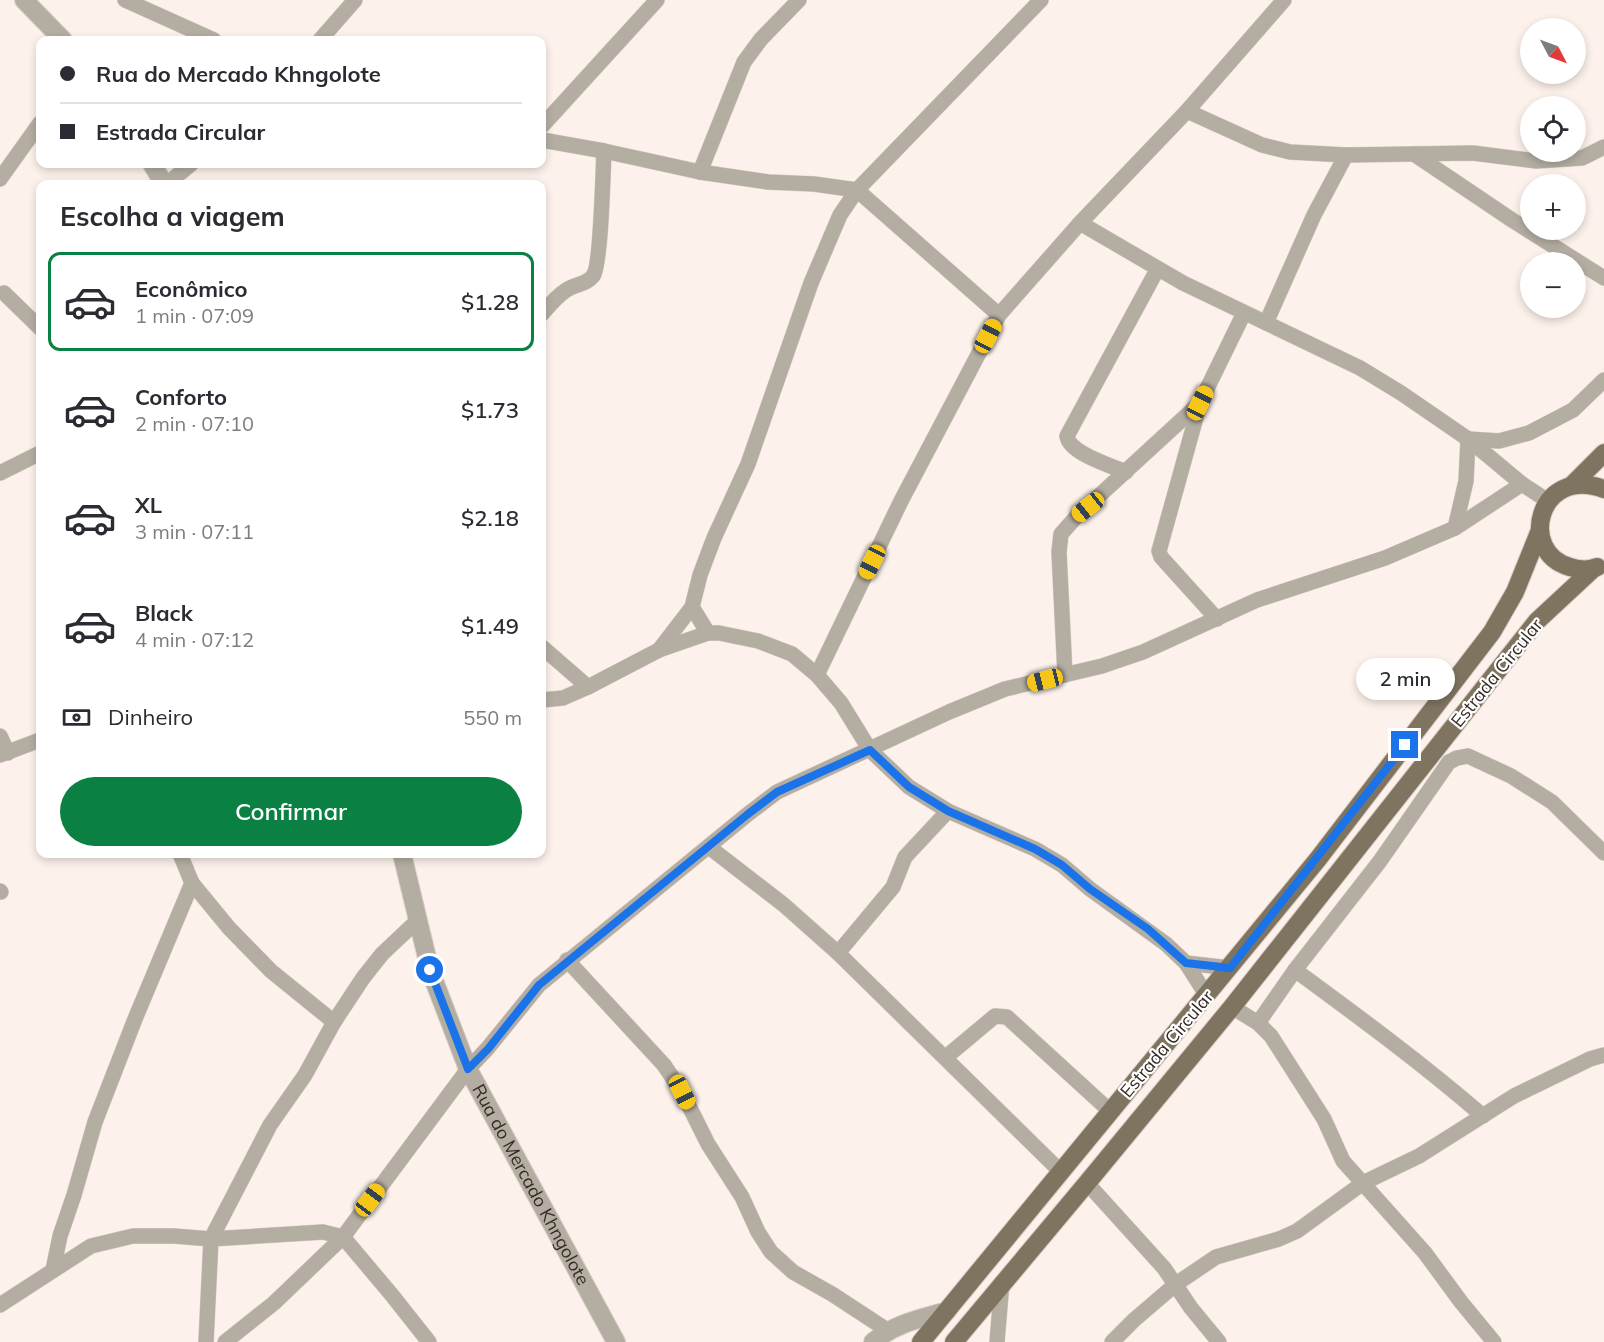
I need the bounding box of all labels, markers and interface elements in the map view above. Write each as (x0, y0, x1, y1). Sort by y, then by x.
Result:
north arrow (1520, 18, 1586, 84)
map controls (1520, 18, 1586, 318)
text: Rua do Mercado Khngolote (96, 60, 381, 88)
button: locate (1520, 96, 1586, 162)
text: Estrada Circular (96, 118, 265, 146)
button: + (1520, 174, 1586, 240)
text: Escolha a viagem (60, 199, 285, 233)
button: − (1520, 252, 1586, 318)
icon: car (63, 275, 117, 329)
text: Econômico (135, 275, 248, 303)
text: $1.28 (461, 288, 519, 316)
text: 1 min · 07:09 (135, 303, 254, 328)
car (972, 316, 1004, 356)
icon: car (63, 383, 117, 437)
text: Conforto (135, 383, 227, 411)
car (1184, 383, 1216, 423)
text: $1.73 (461, 396, 519, 424)
text: 2 min · 07:10 (135, 411, 254, 436)
car (1068, 489, 1108, 525)
icon: car (63, 491, 117, 545)
text: XL (135, 491, 162, 519)
text: $2.18 (461, 504, 519, 532)
text: 3 min · 07:11 (135, 519, 254, 544)
car (856, 542, 888, 582)
icon: car (63, 599, 117, 653)
text: Black (135, 599, 193, 627)
text: $1.49 (461, 612, 519, 640)
street label: Estrada Circular (1446, 613, 1548, 732)
text: 4 min · 07:12 (135, 627, 254, 652)
callout: 2 min (1356, 658, 1454, 700)
text: 2 min (1380, 666, 1431, 691)
car (1025, 667, 1065, 693)
icon: cash (60, 701, 93, 734)
text: Dinheiro (108, 703, 193, 731)
text: 550 m (463, 705, 522, 730)
route end (1391, 731, 1418, 758)
button: Confirmar (60, 777, 522, 846)
route start (416, 956, 443, 983)
street label: Estrada Circular (1115, 985, 1218, 1102)
car (666, 1072, 698, 1112)
street label: Rua do Mercado Khngolote (467, 1080, 595, 1289)
car (352, 1180, 388, 1220)

